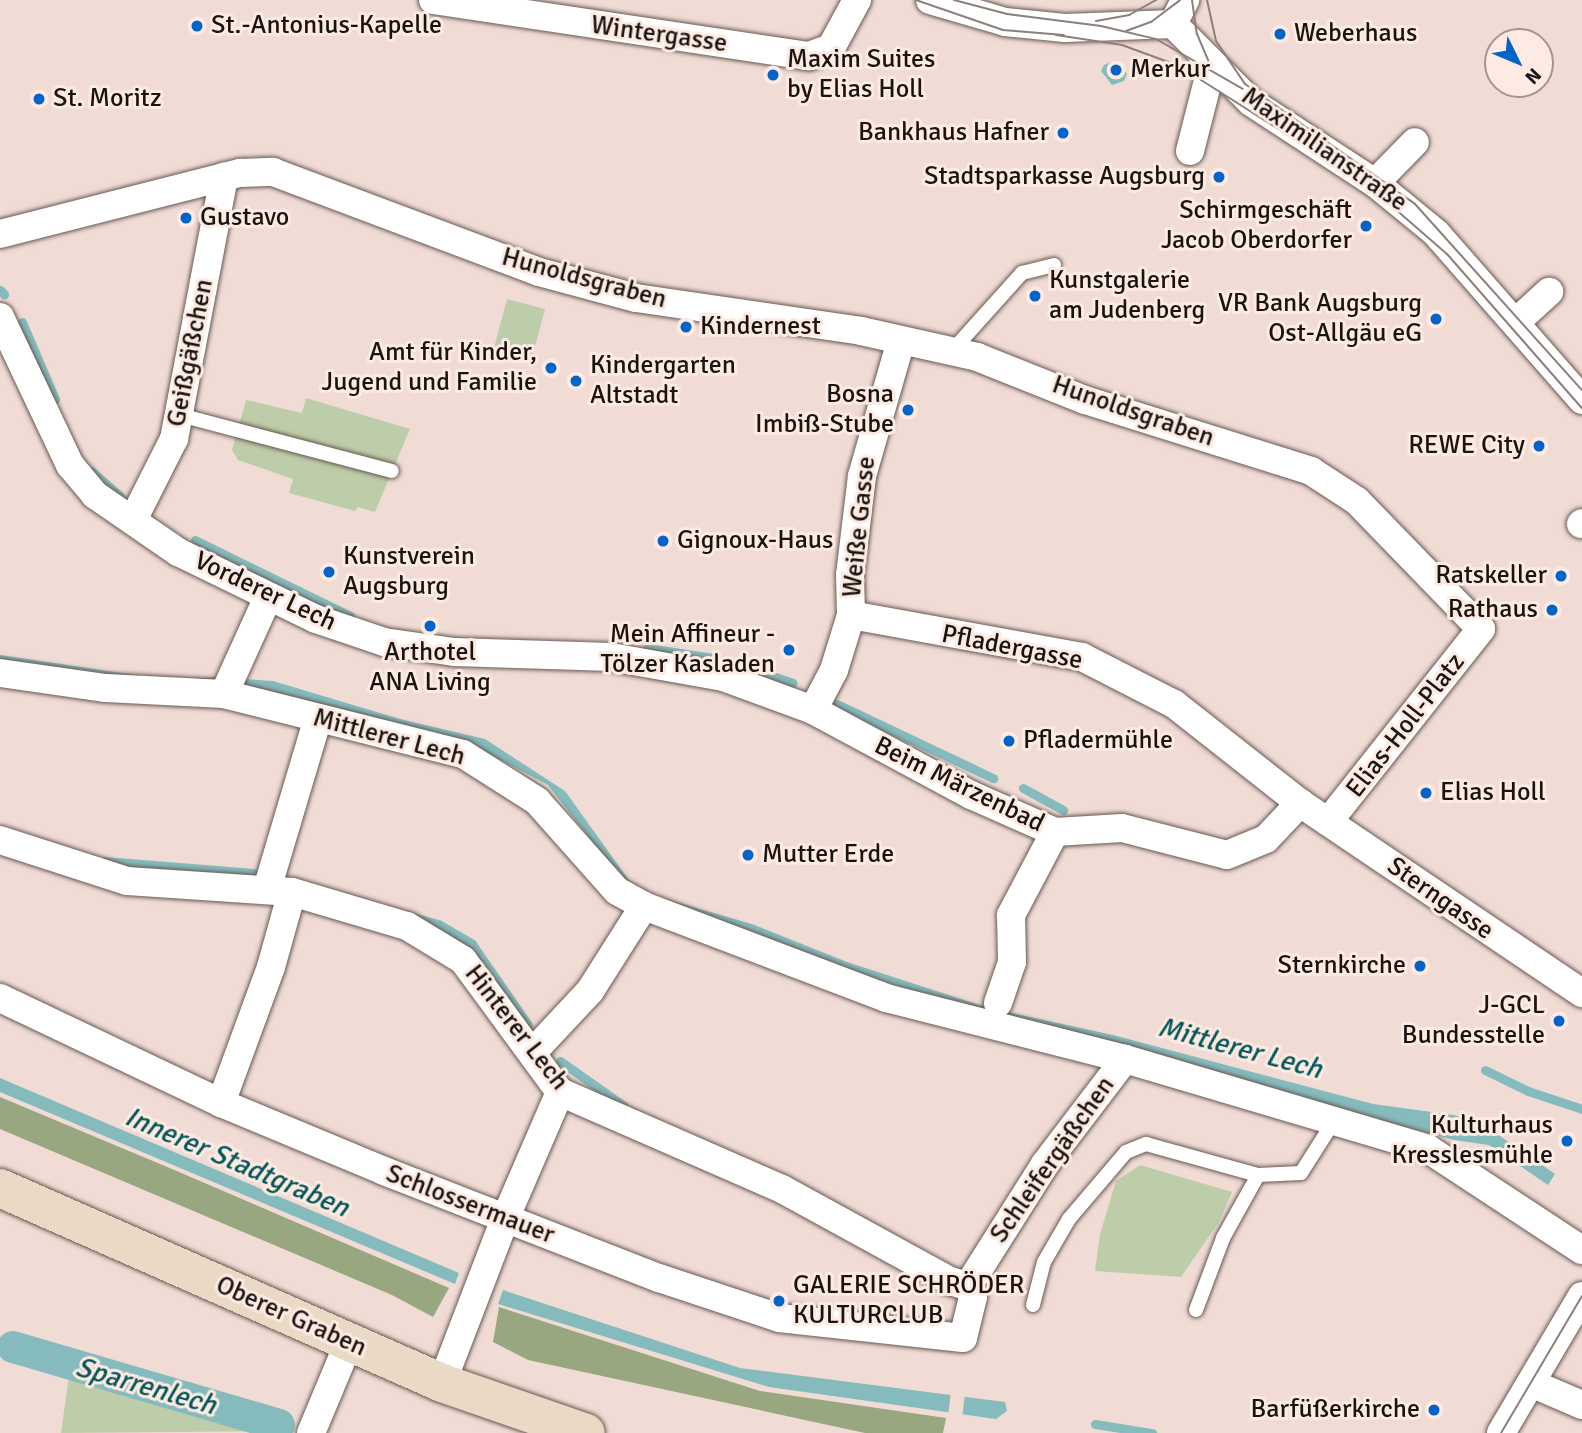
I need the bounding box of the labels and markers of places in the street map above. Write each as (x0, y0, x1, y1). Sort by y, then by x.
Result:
place label: St.-Antonius-Kapelle (211, 10, 442, 42)
marker: St.-Antonius-Kapelle (189, 18, 205, 34)
place label: Weberhaus (1294, 18, 1417, 50)
marker: Weberhaus (1272, 26, 1288, 42)
place label: Maxim Suites by Elias Holl (787, 44, 935, 106)
place label: Merkur (1130, 54, 1210, 86)
marker: Merkur (1108, 62, 1124, 78)
marker: Maxim Suites by Elias Holl (765, 67, 781, 83)
place label: St. Moritz (53, 83, 162, 115)
marker: St. Moritz (31, 91, 47, 107)
place label: Bankhaus Hafner (858, 117, 1049, 149)
marker: Bankhaus Hafner (1055, 125, 1071, 141)
place label: Stadtsparkasse Augsburg (924, 161, 1205, 193)
marker: Stadtsparkasse Augsburg (1211, 169, 1227, 185)
place label: Schirmgeschäft Jacob Oberdorfer (1161, 195, 1352, 256)
place label: Gustavo (200, 202, 289, 234)
marker: Gustavo (178, 210, 194, 226)
marker: Schirmgeschäft Jacob Oberdorfer (1358, 218, 1374, 234)
place label: Kunstgalerie am Judenberg (1049, 265, 1205, 326)
marker: Kunstgalerie am Judenberg (1027, 288, 1043, 304)
place label: VR Bank Augsburg Ost-Allgäu eG (1218, 288, 1422, 350)
place label: Kindernest (700, 311, 821, 343)
marker: VR Bank Augsburg Ost-Allgäu eG (1428, 311, 1444, 327)
marker: Kindernest (678, 319, 694, 335)
place label: Amt für Kinder, Jugend und Familie (322, 337, 537, 398)
place label: Kindergarten Altstadt (590, 350, 736, 412)
marker: Amt für Kinder, Jugend und Familie (543, 360, 559, 376)
marker: Kindergarten Altstadt (568, 373, 584, 389)
place label: Bosna Imbiß-Stube (755, 379, 894, 440)
marker: Bosna Imbiß-Stube (900, 402, 916, 418)
place label: REWE City (1408, 430, 1525, 462)
marker: REWE City (1531, 438, 1547, 454)
place label: Gignoux-Haus (677, 525, 833, 557)
marker: Gignoux-Haus (655, 533, 671, 549)
place label: Kunstverein Augsburg (343, 541, 475, 602)
place label: Ratskeller (1435, 560, 1547, 592)
marker: Kunstverein Augsburg (321, 564, 337, 580)
marker: Ratskeller (1553, 568, 1569, 584)
place label: Rathaus (1448, 594, 1538, 626)
marker: Rathaus (1544, 602, 1560, 618)
marker: Arthotel ANA Living (422, 618, 438, 634)
place label: Mein Affineur - Tölzer Kasladen (600, 619, 775, 680)
place label: Arthotel ANA Living (369, 637, 491, 698)
marker: Mein Affineur - Tölzer Kasladen (781, 642, 797, 658)
place label: Pfladermühle (1023, 725, 1173, 757)
marker: Pfladermühle (1001, 733, 1017, 749)
place label: Elias Holl (1440, 777, 1546, 809)
marker: Elias Holl (1418, 785, 1434, 801)
place label: Mutter Erde (762, 839, 894, 871)
marker: Mutter Erde (740, 847, 756, 863)
place label: Sternkirche (1278, 950, 1406, 982)
marker: Sternkirche (1412, 958, 1428, 974)
place label: J-GCL Bundesstelle (1402, 990, 1545, 1052)
marker: J-GCL Bundesstelle (1551, 1013, 1567, 1029)
place label: Kulturhaus Kresslesmühle (1391, 1110, 1553, 1172)
marker: Kulturhaus Kresslesmühle (1559, 1133, 1575, 1149)
place label: GALERIE SCHRÖDER KULTURCLUB (793, 1270, 1024, 1332)
marker: GALERIE SCHRÖDER KULTURCLUB (771, 1293, 787, 1309)
place label: Barfüßerkirche (1251, 1394, 1420, 1426)
marker: Barfüßerkirche (1426, 1402, 1442, 1418)

